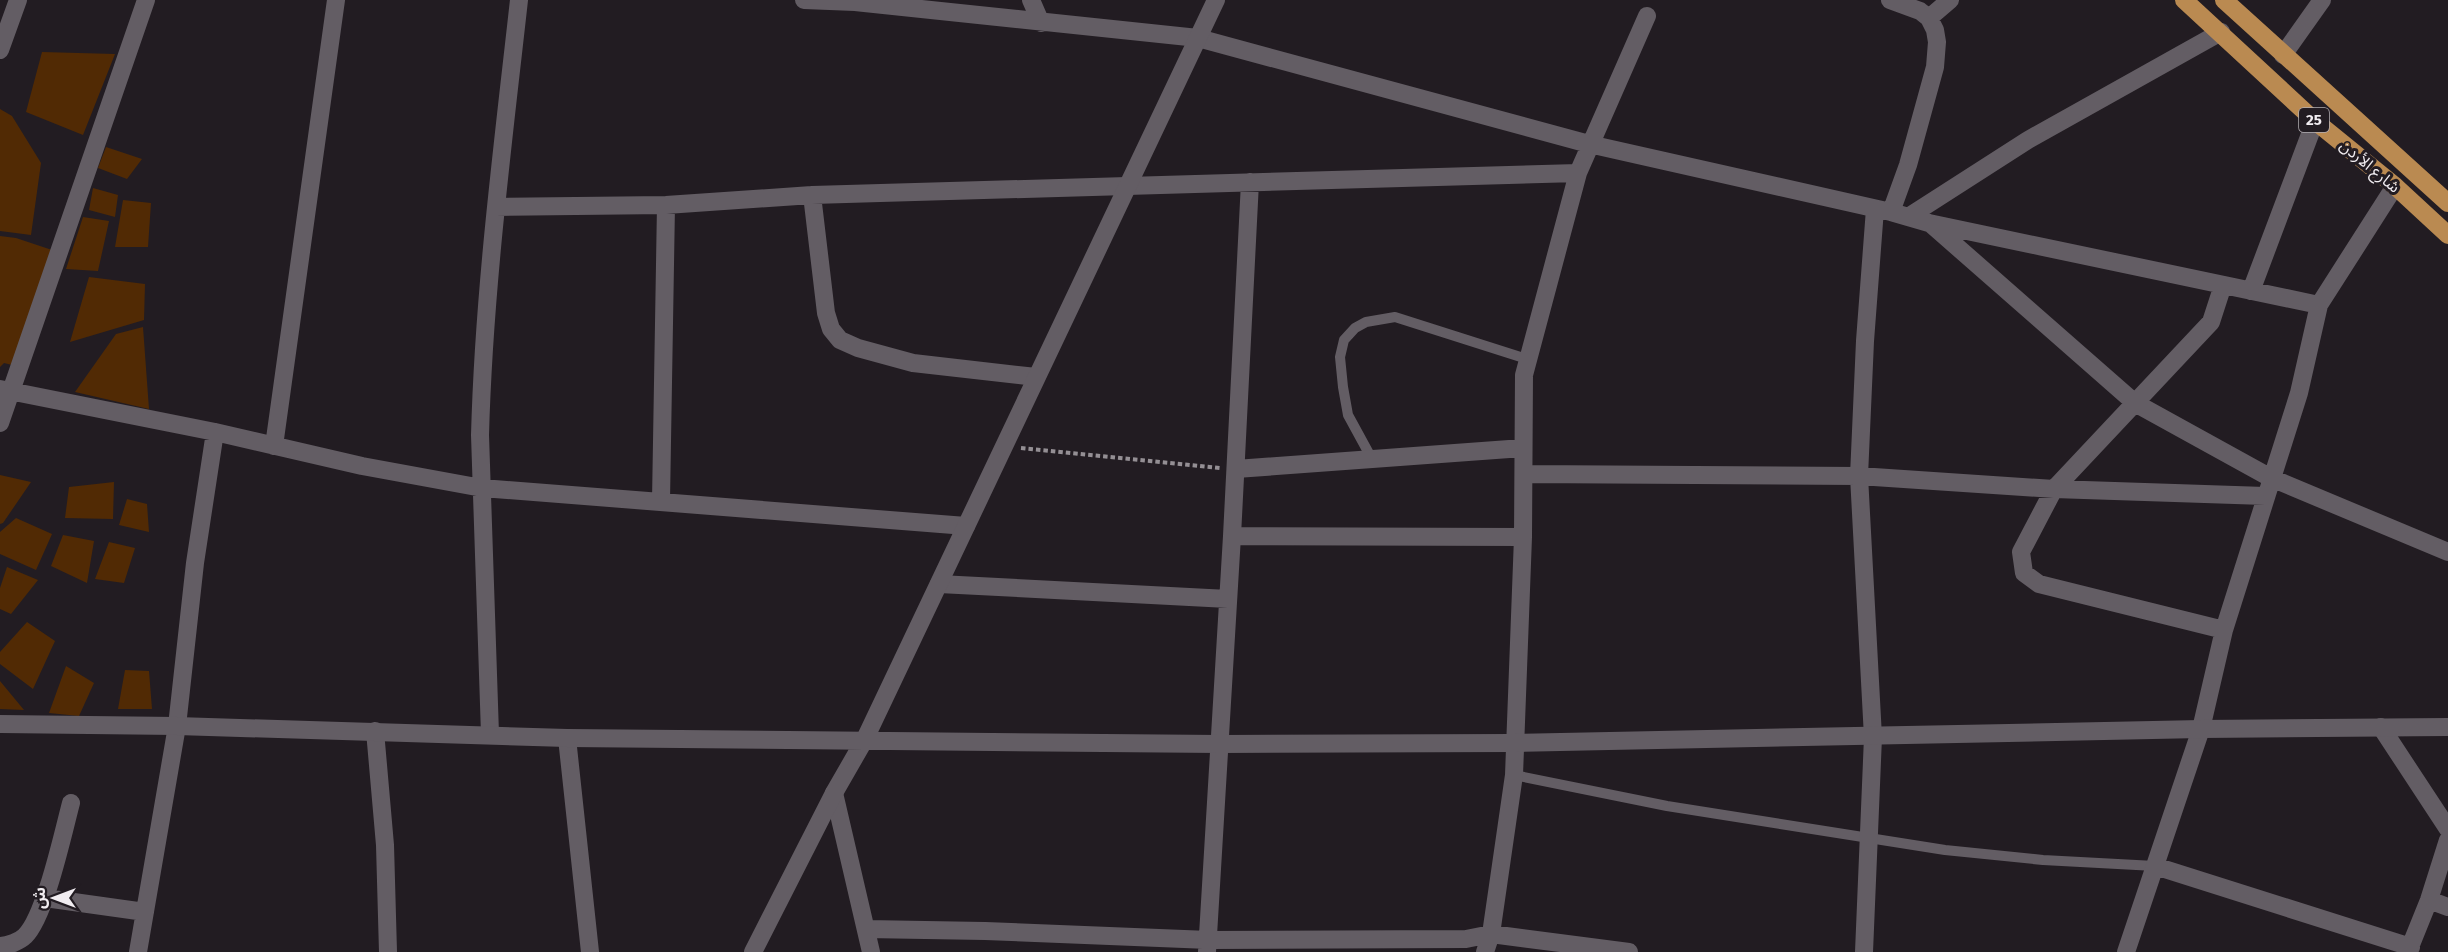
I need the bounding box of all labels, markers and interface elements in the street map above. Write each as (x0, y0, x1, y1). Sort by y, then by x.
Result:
road number: 25 (2299, 108, 2329, 132)
street label: شارع الأردن (2334, 135, 2404, 199)
north arrow (24, 868, 84, 928)
text: ش (30, 887, 49, 909)

